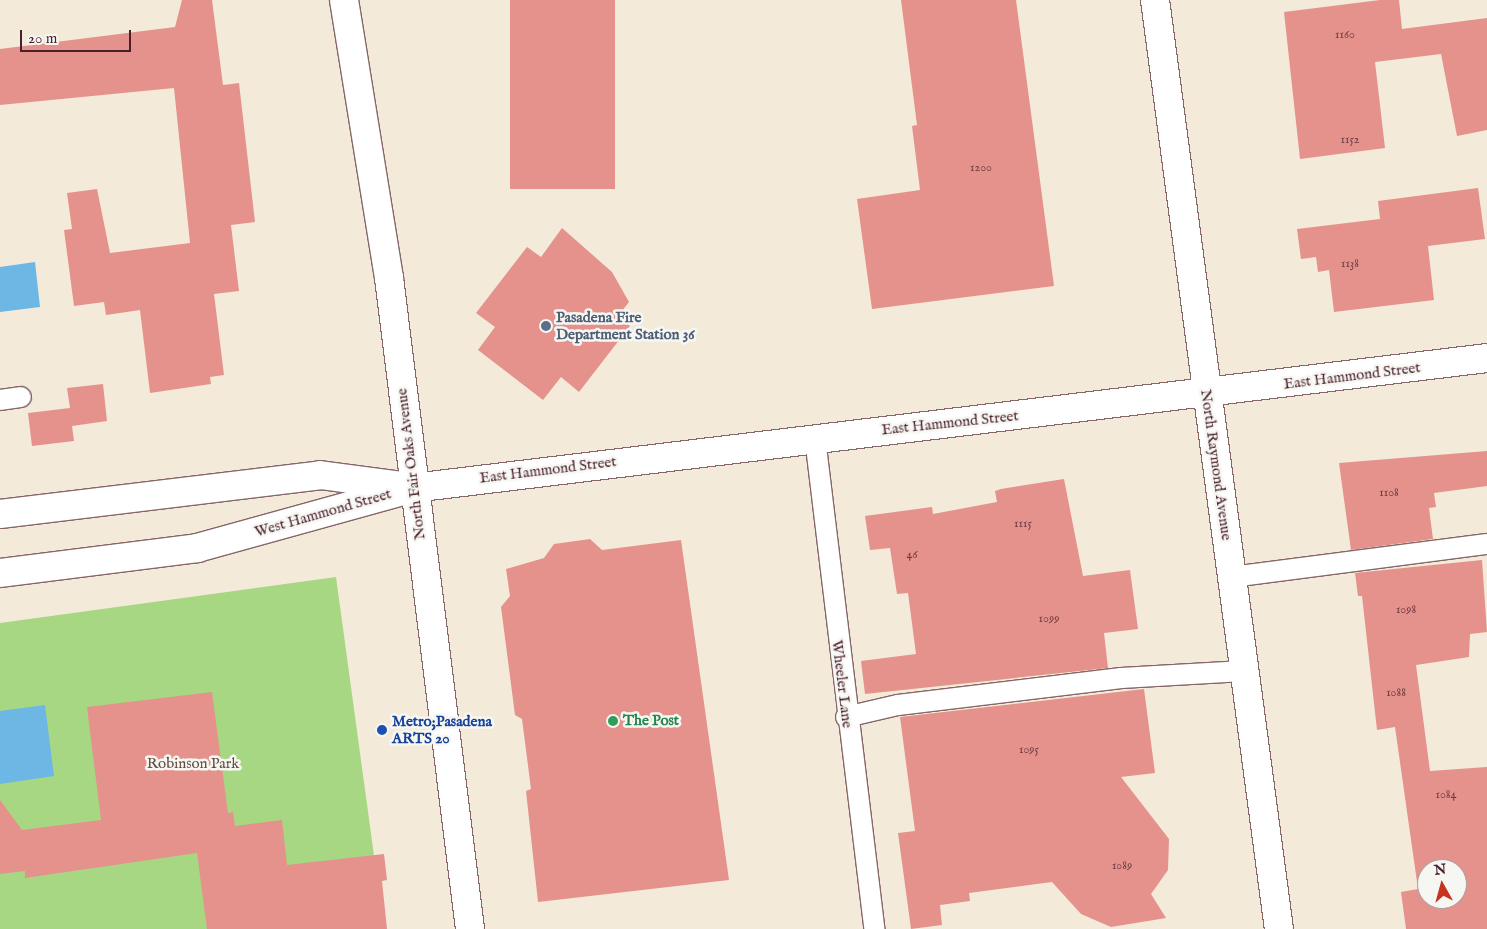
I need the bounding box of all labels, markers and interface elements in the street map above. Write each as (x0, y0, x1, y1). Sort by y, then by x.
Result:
scale bar (22, 20, 134, 52)
house number: 1160 (1335, 28, 1355, 42)
text: 20 m (28, 29, 57, 48)
house number: 1152 (1341, 133, 1359, 147)
house number: 1200 (970, 161, 992, 175)
house number: 1138 (1341, 257, 1359, 271)
place label: Pasadena Fire Department Station 36 (556, 308, 695, 343)
marker: Pasadena Fire Department Station 36 (540, 320, 552, 332)
street label: East Hammond Street (1283, 359, 1421, 393)
street label: North Fair Oaks Avenue (393, 387, 429, 541)
street label: North Raymond Avenue (1196, 388, 1236, 542)
street label: East Hammond Street (881, 407, 1019, 439)
street label: East Hammond Street (479, 453, 617, 487)
street label: West Hammond Street (253, 485, 393, 541)
house number: 1108 (1379, 486, 1399, 500)
house number: 1115 (1014, 517, 1032, 531)
house number: 46 (907, 548, 917, 562)
house number: 1098 (1396, 603, 1416, 617)
house number: 1099 (1039, 612, 1059, 626)
street label: Wheeler Lane (828, 639, 856, 729)
house number: 1088 (1386, 686, 1406, 700)
place label: Metro;Pasadena ARTS 20 (392, 712, 492, 747)
place label: The Post (623, 712, 679, 730)
marker: The Post (607, 715, 619, 727)
marker: Metro;Pasadena ARTS 20 (376, 724, 388, 736)
house number: 1095 (1019, 743, 1039, 757)
park label: Robinson Park (147, 755, 239, 773)
house number: 1084 (1436, 788, 1456, 802)
house number: 1089 (1112, 859, 1132, 873)
north arrow (1417, 859, 1467, 909)
text: N (1433, 860, 1447, 880)

